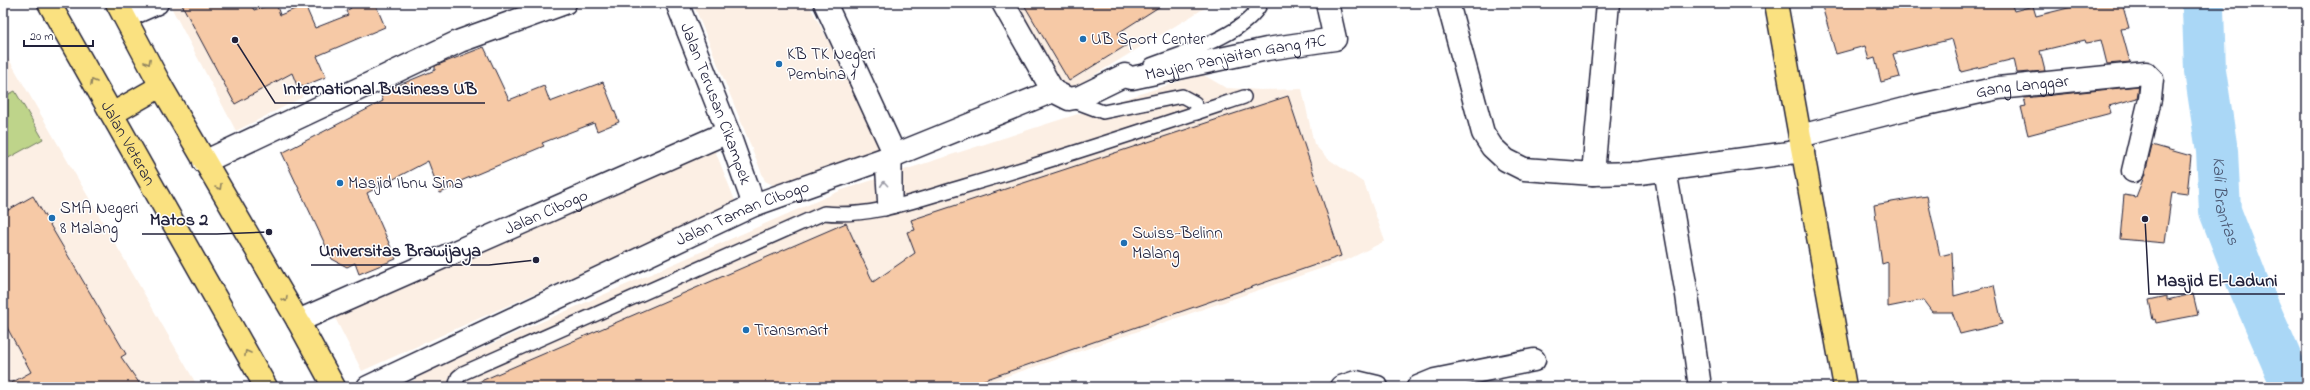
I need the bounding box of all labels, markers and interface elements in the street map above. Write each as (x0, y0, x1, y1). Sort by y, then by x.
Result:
street label: Jalan Terusan Cikampek (674, 19, 758, 189)
scale bar (24, 22, 93, 48)
place label: UB Sport Center (1091, 27, 1206, 52)
text: 20 m (30, 28, 53, 46)
street label: Mayjen Panjaitan Gang 17C (1143, 28, 1328, 87)
marker: UB Sport Center (1078, 34, 1088, 44)
place label: KB TK Negeri Pembina 1 (787, 42, 876, 87)
one-way arrow (144, 58, 151, 65)
marker: KB TK Negeri Pembina 1 (774, 59, 784, 69)
street label: Gang Langgar (1973, 68, 2071, 105)
callout: International Business UB (275, 73, 485, 103)
text: International Business UB (283, 77, 477, 103)
one-way arrow (91, 78, 98, 86)
street label: Jalan Veteran (94, 96, 162, 190)
water label: Kali Brantas (2204, 156, 2245, 250)
place label: Masjid Ibnu Sina (348, 171, 463, 196)
street label: Jalan Taman Cibogo (672, 174, 813, 253)
marker: Masjid Ibnu Sina (335, 178, 345, 188)
one-way arrow (879, 181, 888, 187)
one-way arrow (215, 183, 222, 190)
street label: Jalan Cibogo (500, 183, 592, 241)
place label: SMA Negeri 8 Malang (60, 196, 139, 243)
callout: Matos 2 (142, 204, 217, 234)
text: Matos 2 (150, 208, 208, 234)
marker: SMA Negeri 8 Malang (47, 213, 57, 223)
place label: Swiss-Belinn Malang (1132, 221, 1223, 268)
callout: Universitas Brawijaya (311, 235, 489, 265)
marker: Swiss-Belinn Malang (1119, 238, 1129, 248)
text: Universitas Brawijaya (319, 239, 481, 266)
callout: Masjid El-Laduni (2149, 264, 2285, 294)
text: Masjid El-Laduni (2157, 269, 2277, 295)
one-way arrow (281, 295, 288, 302)
place label: Transmart (754, 318, 829, 343)
marker: Transmart (741, 325, 751, 335)
one-way arrow (244, 350, 252, 357)

